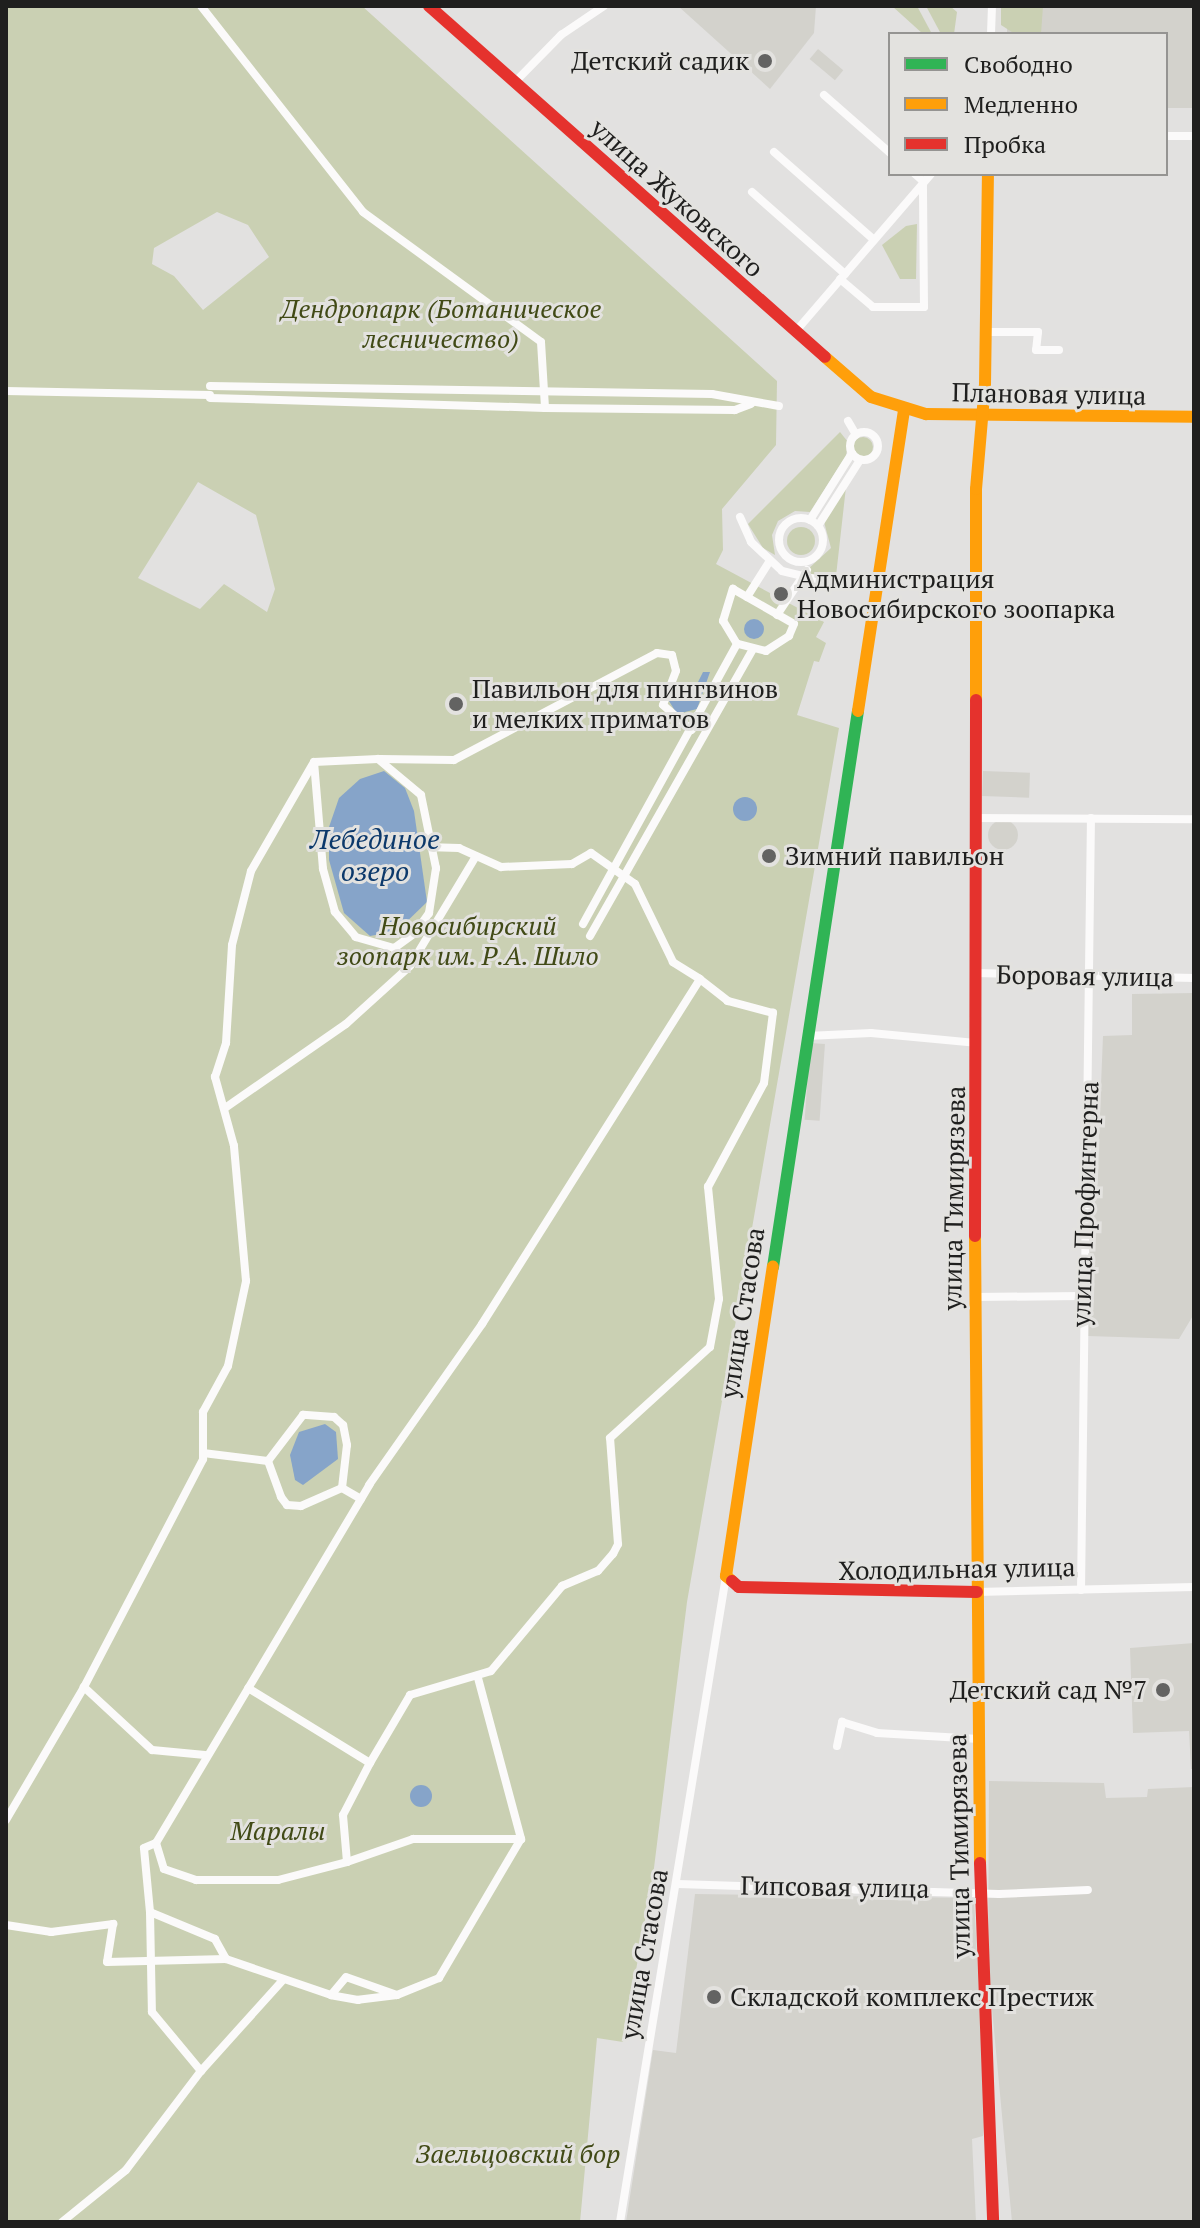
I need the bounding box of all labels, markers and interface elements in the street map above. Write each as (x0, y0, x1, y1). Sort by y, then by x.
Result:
legend (888, 32, 1168, 176)
place label: Детский садик (571, 45, 749, 77)
text: Свободно (964, 48, 1073, 80)
marker: Детский садик (756, 52, 774, 70)
text: Медленно (964, 88, 1078, 120)
street label: улица Жуковского (584, 112, 770, 284)
text: Пробка (964, 128, 1046, 160)
park label: Дендропарк (Ботаническое лесничество) (281, 293, 601, 354)
street label: Плановая улица (951, 377, 1147, 411)
place label: Администрация Новосибирского зоопарка (797, 563, 1115, 624)
marker: Администрация Новосибирского зоопарка (772, 585, 790, 603)
place label: Павильон для пингвинов и мелких приматов (472, 673, 779, 734)
marker: Павильон для пингвинов и мелких приматов (447, 695, 465, 713)
water label: Лебединое озеро (310, 822, 440, 888)
place label: Зимний павильон (785, 840, 1004, 872)
marker: Зимний павильон (760, 847, 778, 865)
park label: Новосибирский зоопарк им. Р.А. Шило (336, 910, 600, 972)
street label: Боровая улица (996, 959, 1174, 993)
street label: улица Профинтерна (1065, 1080, 1105, 1328)
street label: улица Тимирязева (936, 1085, 972, 1311)
street label: улица Стасова (713, 1225, 771, 1401)
street label: Холодильная улица (838, 1551, 1076, 1587)
place label: Детский сад №7 (950, 1674, 1147, 1706)
marker: Детский сад №7 (1154, 1681, 1172, 1699)
street label: улица Тимирязева (941, 1733, 977, 1959)
park label: Маралы (230, 1815, 326, 1847)
street label: улица Стасова (614, 1866, 674, 2042)
street label: Гипсовая улица (740, 1870, 930, 1904)
place label: Складской комплекс Престиж (730, 1981, 1094, 2013)
marker: Складской комплекс Престиж (705, 1988, 723, 2006)
park label: Заельцовский бор (416, 2138, 620, 2170)

